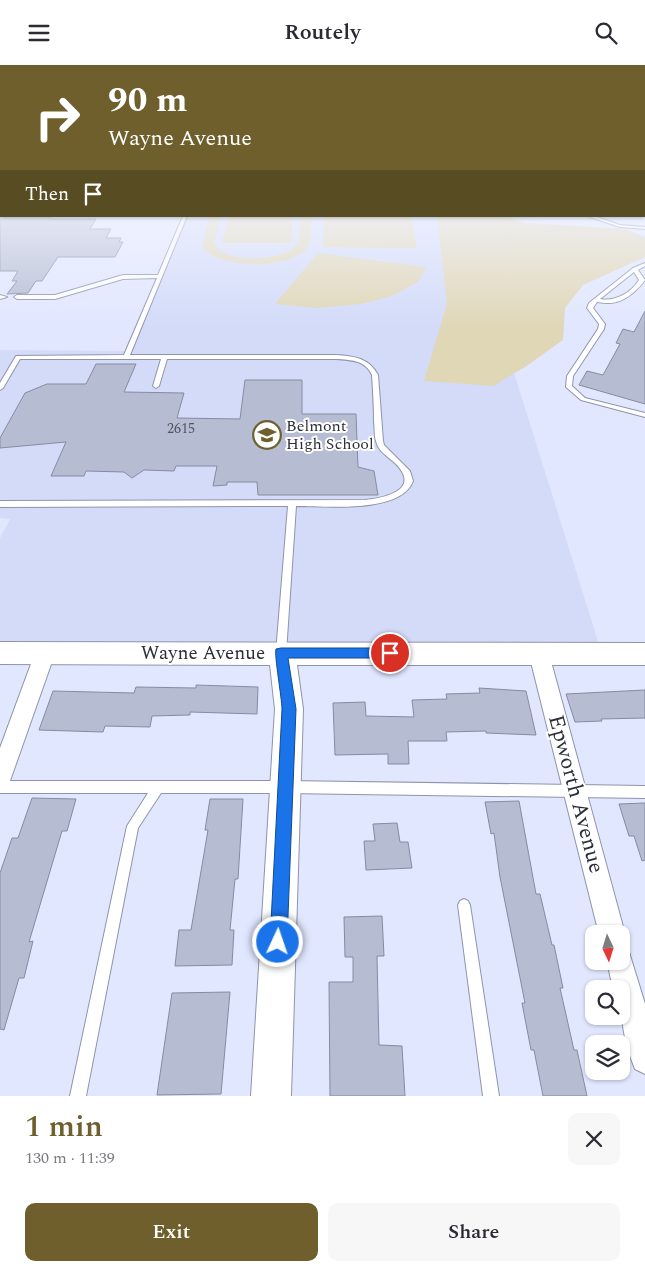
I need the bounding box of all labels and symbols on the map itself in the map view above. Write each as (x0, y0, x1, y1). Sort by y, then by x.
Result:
place label: Belmont High School (286, 414, 374, 456)
house number: 2615 (167, 418, 195, 439)
school or university icon: Belmont High School (252, 420, 282, 450)
pin (369, 632, 411, 674)
street label: Wayne Avenue (141, 639, 265, 668)
street label: Epworth Avenue (539, 711, 613, 877)
position arrow (251, 915, 303, 967)
north arrow (585, 925, 630, 970)

